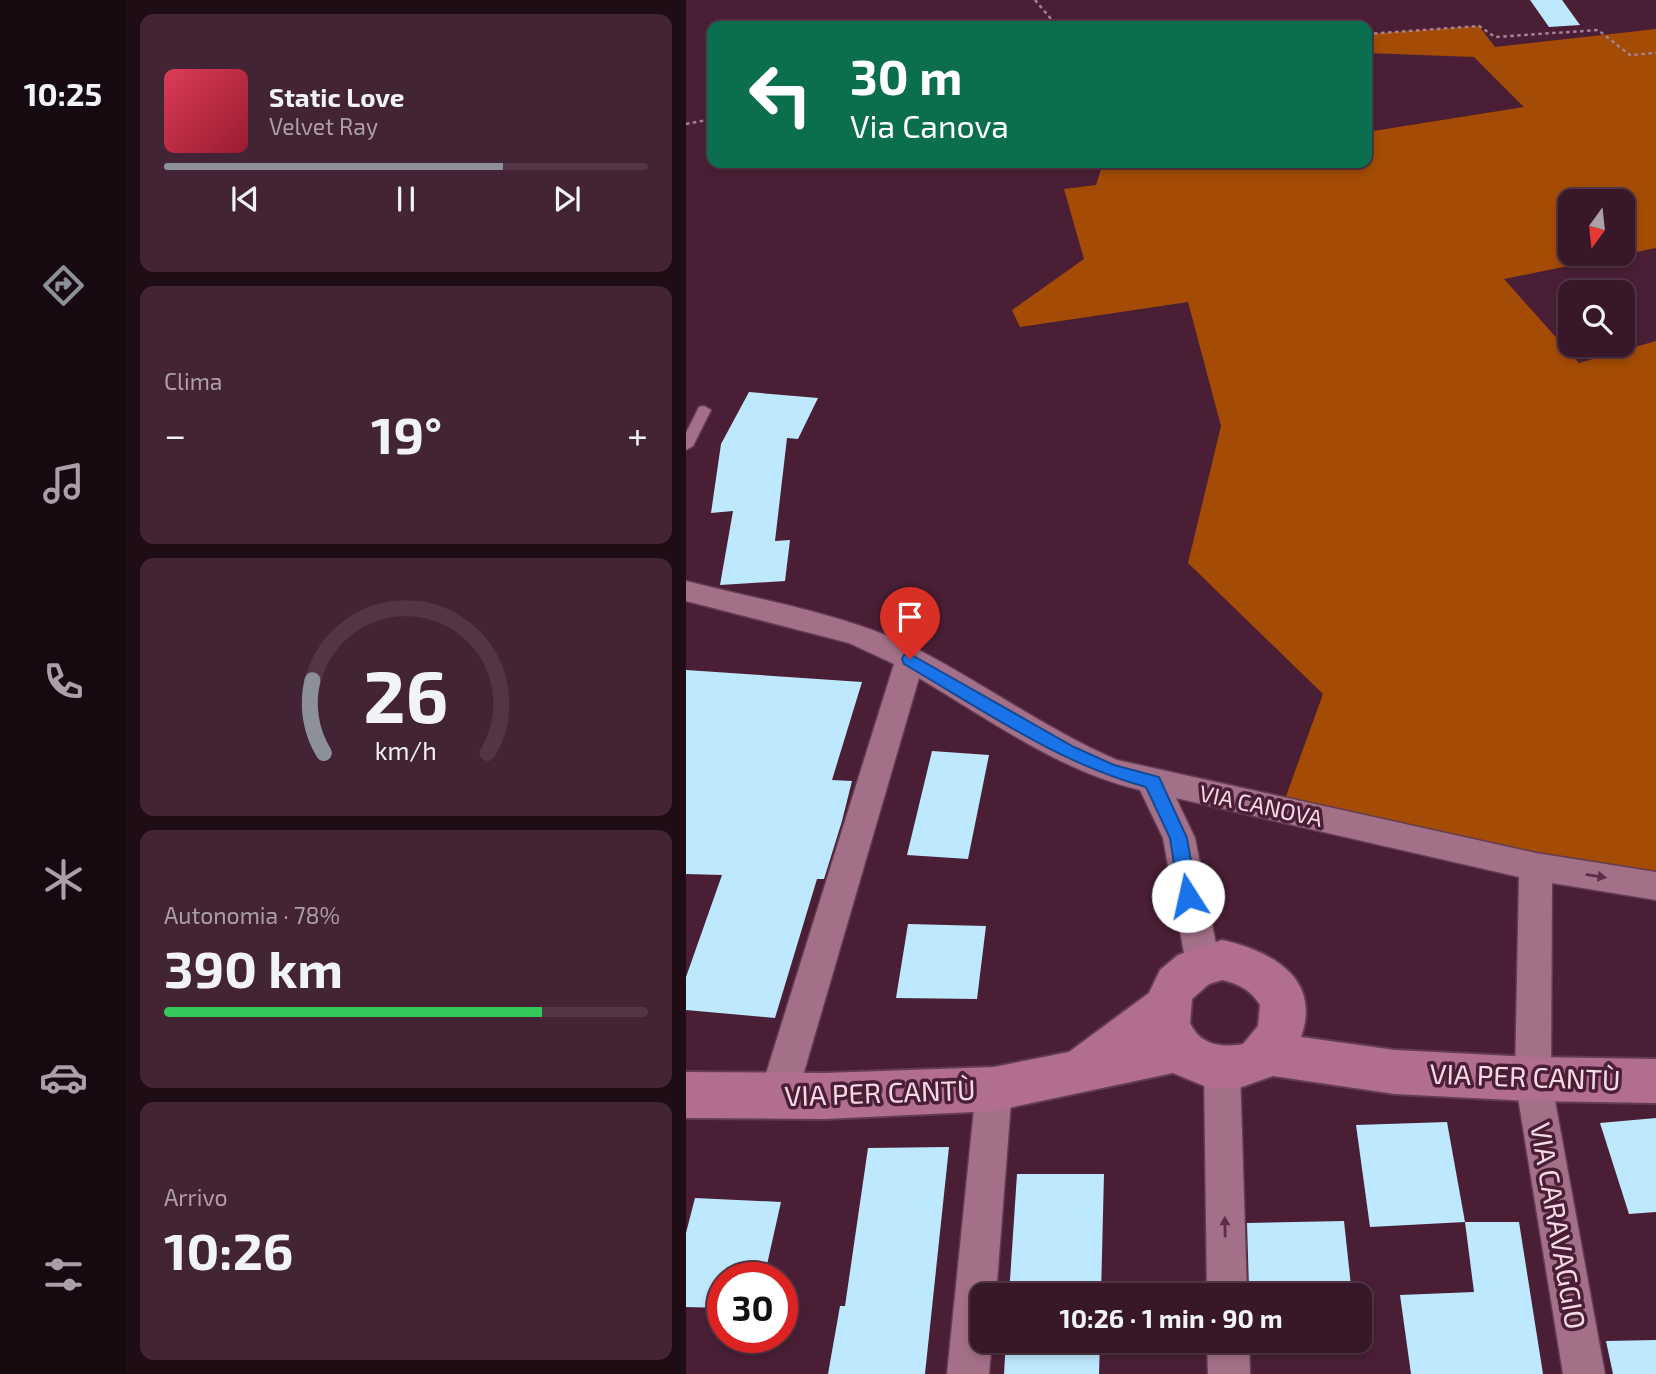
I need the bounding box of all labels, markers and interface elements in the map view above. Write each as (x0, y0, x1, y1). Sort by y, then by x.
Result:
text: 30 m (850, 46, 962, 105)
icon: left (735, 49, 826, 140)
text: 10:25 (24, 74, 102, 112)
text: Static Love (269, 81, 405, 112)
text: Via Canova (850, 106, 1009, 144)
text: Velvet Ray (269, 112, 378, 140)
icon: previous (226, 180, 264, 218)
icon: pause (387, 180, 425, 218)
icon: next (548, 180, 586, 218)
north arrow (1558, 189, 1634, 266)
map controls (1558, 189, 1635, 357)
icon: directions (39, 261, 88, 310)
button: search (1558, 280, 1635, 357)
text: Clima (164, 367, 222, 395)
text: 19° (371, 402, 442, 464)
text: − (164, 411, 186, 457)
text: + (627, 411, 648, 457)
icon: music (39, 459, 88, 508)
pin (880, 587, 940, 659)
icon: arrive (891, 598, 929, 636)
text: 26 (363, 650, 449, 738)
icon: phone (39, 657, 88, 706)
text: km/h (375, 735, 437, 765)
street label: VIA CANOVA (1197, 778, 1326, 832)
icon: climate (39, 855, 88, 904)
position arrow (1151, 859, 1225, 933)
one-way arrow (1585, 871, 1607, 882)
text: Autonomia · 78% (164, 901, 340, 929)
text: 390 km (164, 936, 343, 998)
icon: car (39, 1053, 88, 1102)
street label: VIA PER CANTÙ (1429, 1056, 1621, 1096)
street label: VIA PER CANTÙ (784, 1072, 976, 1112)
street label: VIA CARAVAGGIO (1524, 1120, 1594, 1332)
text: Arrivo (164, 1183, 228, 1211)
one-way arrow (1220, 1216, 1231, 1238)
text: 10:26 (164, 1218, 294, 1280)
icon: filters (39, 1250, 88, 1299)
speed limit sign: 30 (707, 1262, 798, 1353)
text: 10:26 · 1 min · 90 m (1059, 1302, 1283, 1333)

